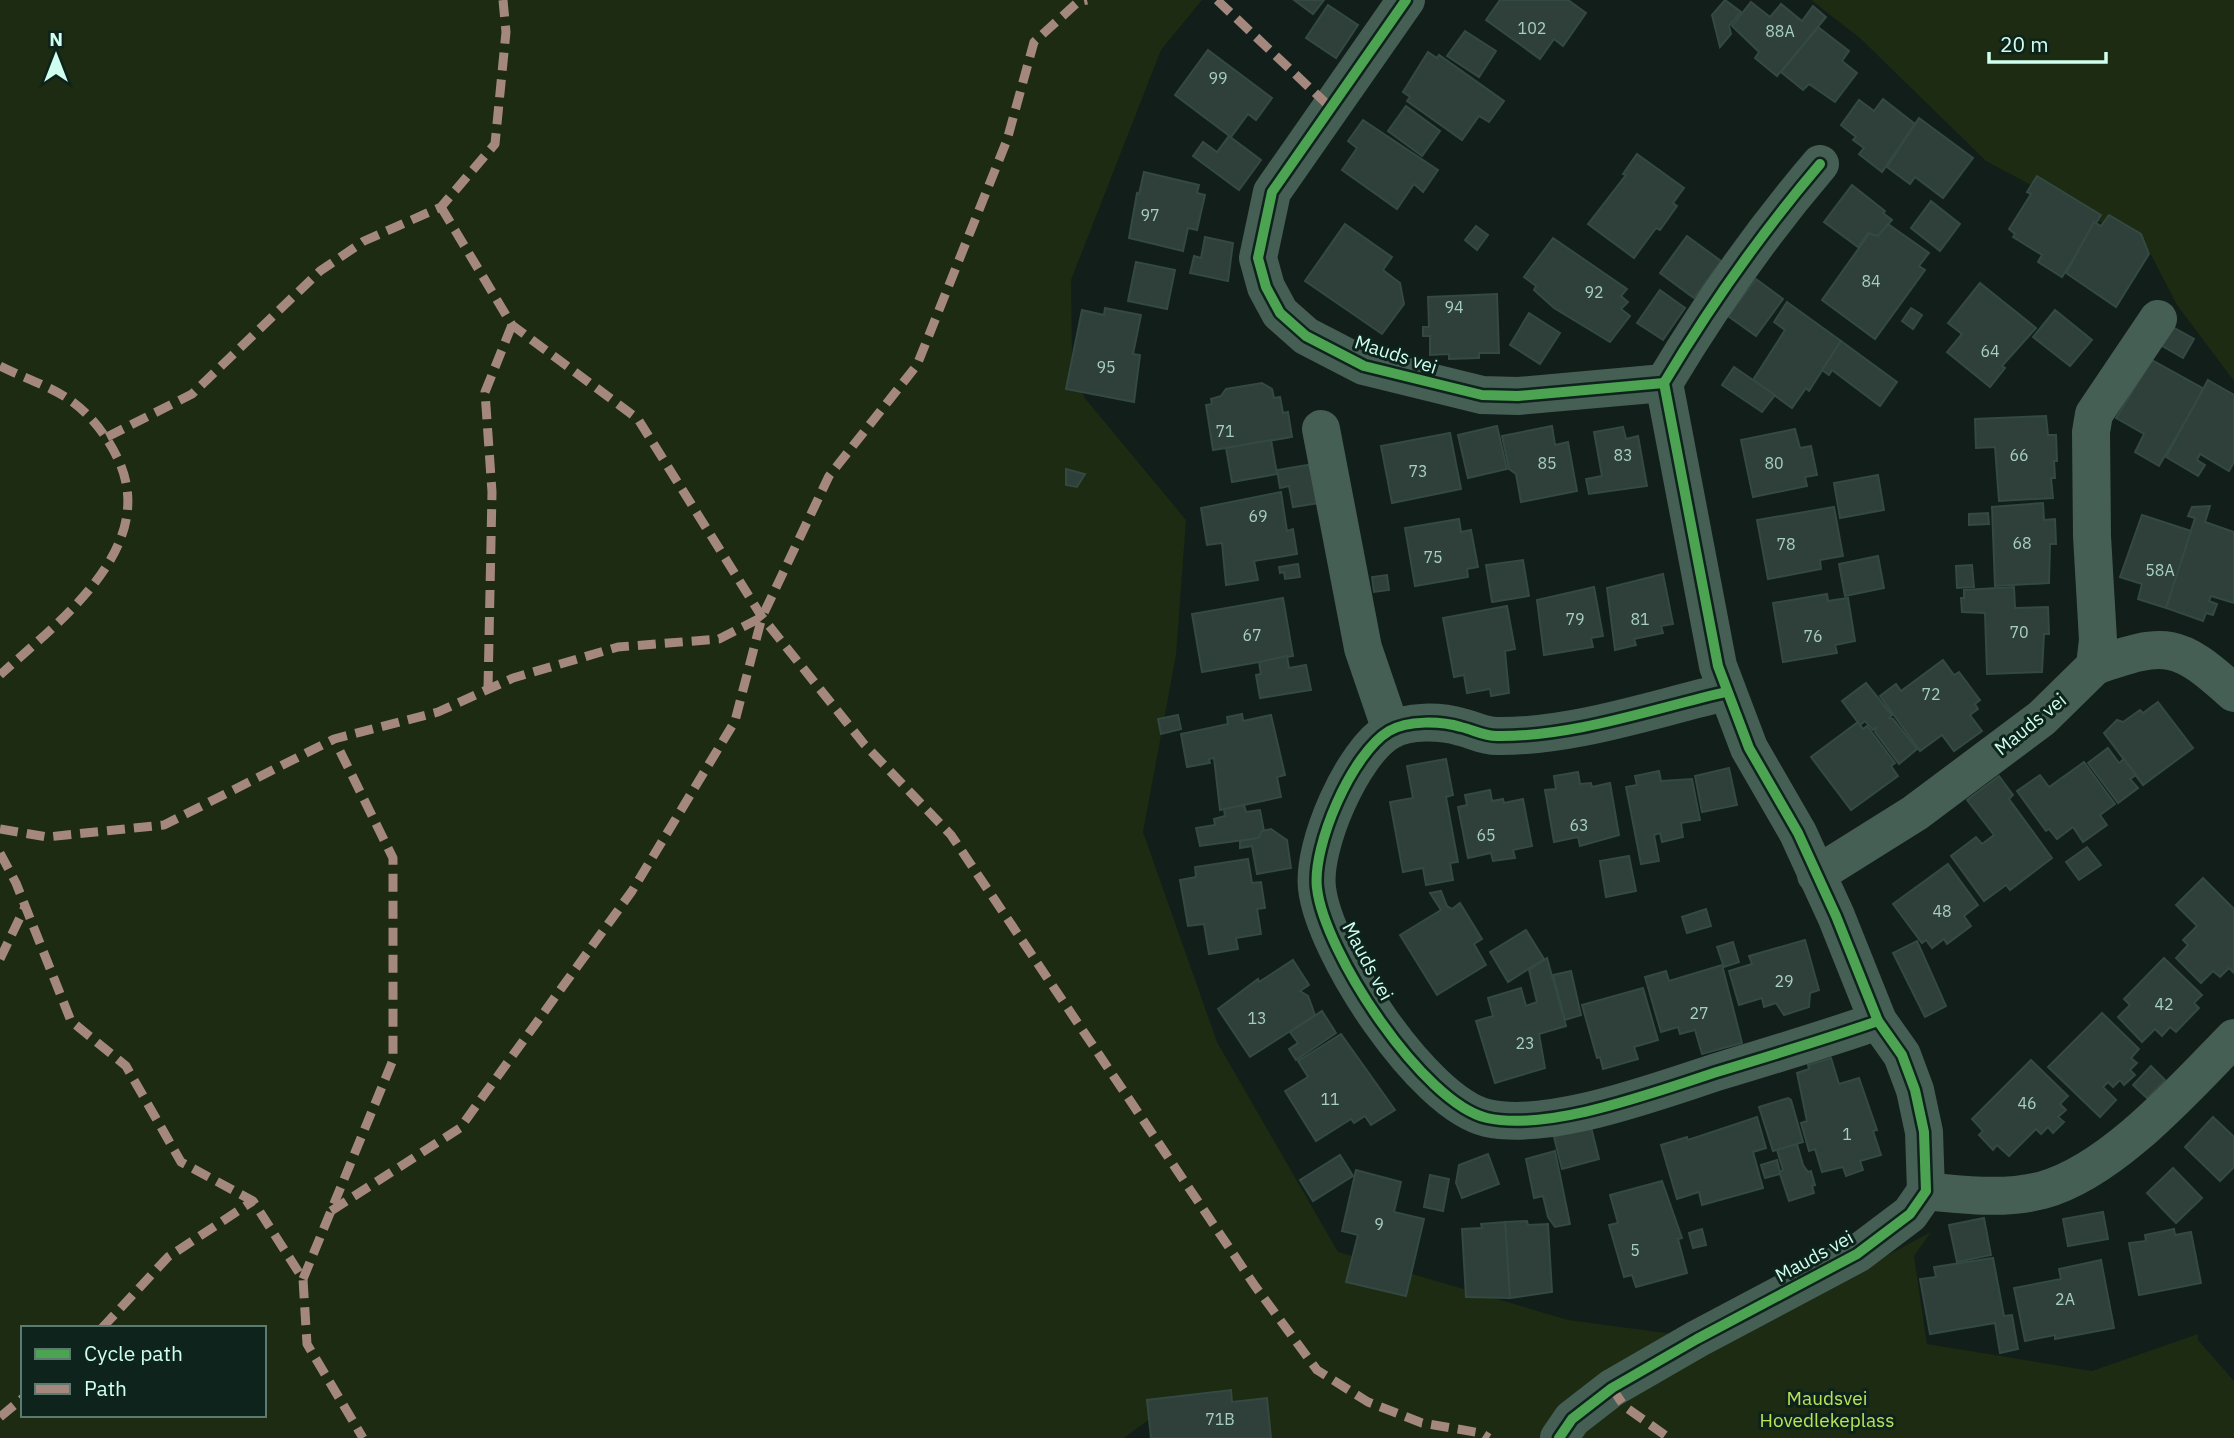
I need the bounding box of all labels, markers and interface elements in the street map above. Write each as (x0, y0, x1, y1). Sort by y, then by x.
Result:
house number: 102 (1518, 18, 1546, 38)
north arrow (21, 21, 91, 91)
house number: 88A (1765, 21, 1795, 41)
scale bar (1989, 21, 2106, 65)
text: N (49, 27, 63, 51)
text: 20 m (2000, 30, 2049, 58)
house number: 99 (1208, 68, 1228, 88)
house number: 97 (1140, 205, 1160, 225)
house number: 84 (1861, 271, 1881, 291)
house number: 92 (1584, 282, 1604, 302)
house number: 94 (1444, 297, 1464, 317)
street label: Mauds vei (1352, 329, 1440, 379)
house number: 64 (1980, 341, 2000, 361)
house number: 95 (1096, 357, 1116, 377)
house number: 71 (1215, 421, 1235, 441)
house number: 83 (1613, 445, 1633, 465)
house number: 66 (2009, 445, 2029, 465)
house number: 85 (1537, 453, 1557, 473)
house number: 80 (1764, 453, 1784, 473)
house number: 73 (1408, 461, 1428, 481)
house number: 69 (1248, 506, 1268, 526)
house number: 68 (2012, 533, 2032, 553)
house number: 78 (1776, 534, 1796, 554)
house number: 75 (1423, 547, 1443, 567)
house number: 58A (2145, 560, 2175, 580)
house number: 79 (1565, 609, 1585, 629)
house number: 81 (1630, 609, 1650, 629)
house number: 70 (2009, 622, 2029, 642)
house number: 67 (1242, 625, 1262, 645)
house number: 76 (1803, 626, 1823, 646)
house number: 72 (1921, 684, 1941, 704)
street label: Mauds vei (1989, 688, 2071, 760)
house number: 63 (1569, 815, 1589, 835)
house number: 65 (1476, 825, 1496, 845)
house number: 48 (1932, 901, 1952, 921)
street label: Mauds vei (1337, 918, 1399, 1004)
house number: 29 (1774, 971, 1794, 991)
house number: 42 (2154, 994, 2174, 1014)
house number: 27 (1689, 1003, 1709, 1023)
house number: 13 (1247, 1008, 1267, 1028)
house number: 23 (1515, 1033, 1535, 1053)
house number: 11 (1320, 1089, 1340, 1109)
house number: 46 (2017, 1093, 2037, 1113)
house number: 1 (1842, 1124, 1852, 1144)
house number: 9 (1374, 1214, 1384, 1234)
street label: Mauds vei (1771, 1225, 1857, 1287)
house number: 5 (1630, 1240, 1640, 1260)
house number: 2A (2055, 1289, 2075, 1309)
legend (21, 1326, 266, 1417)
text: Cycle path (84, 1339, 183, 1367)
text: Path (84, 1374, 127, 1402)
park label: Maudsvei Hovedlekeplass (1759, 1386, 1895, 1432)
house number: 71B (1205, 1409, 1235, 1429)

